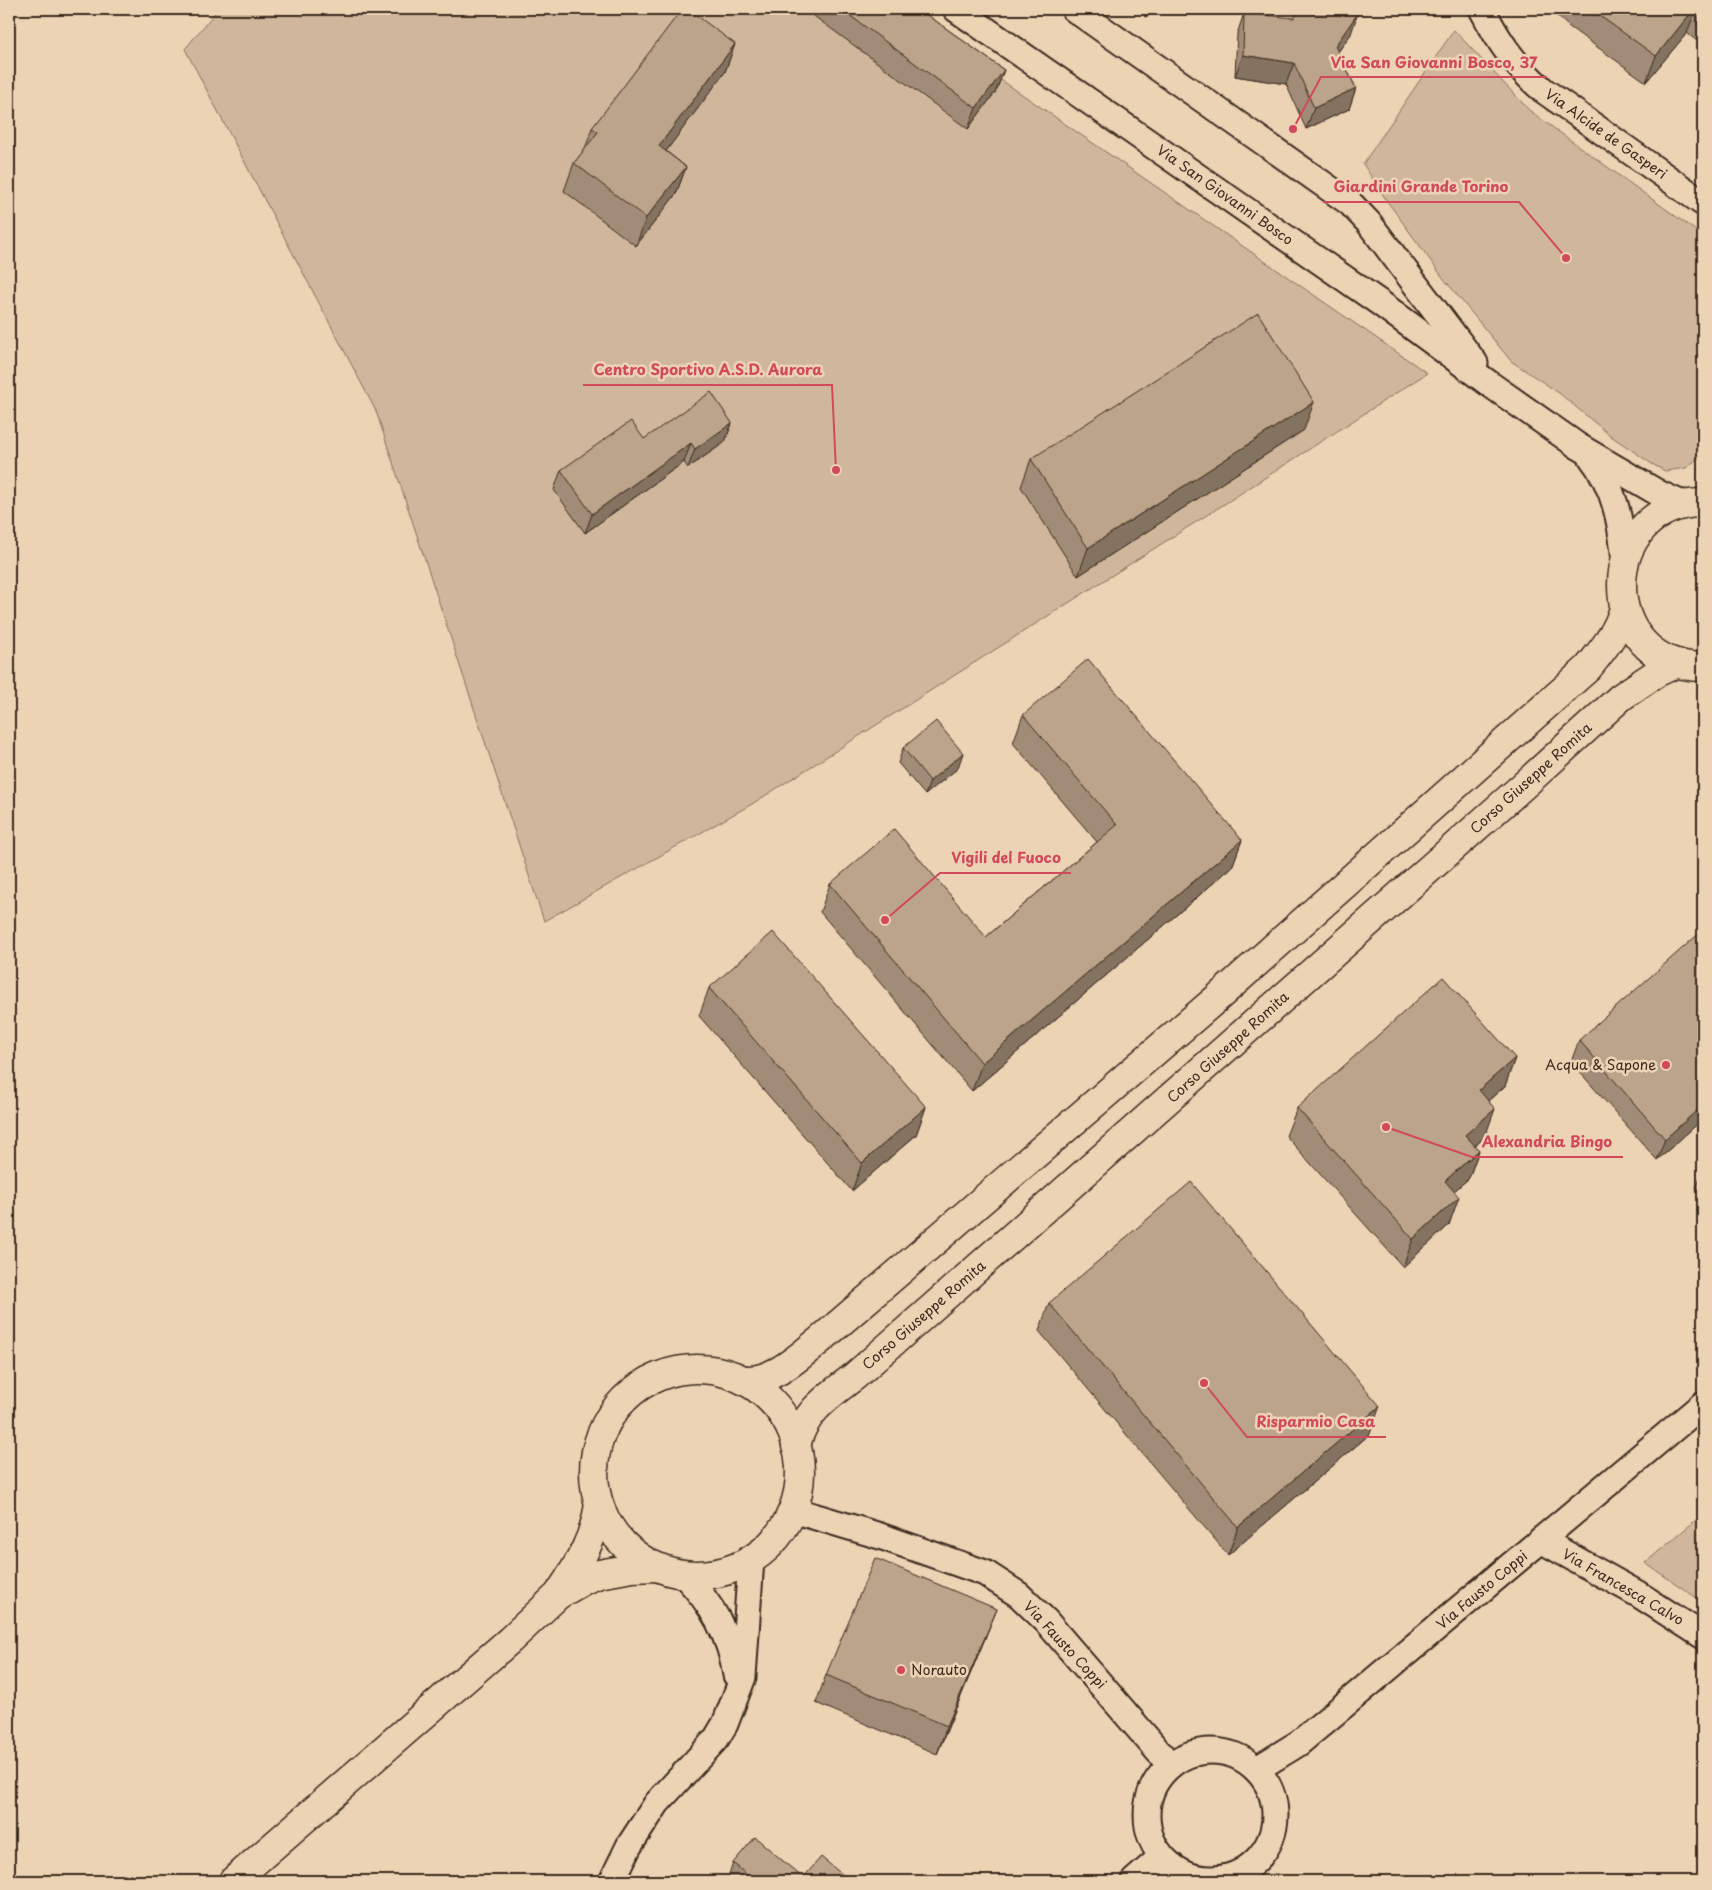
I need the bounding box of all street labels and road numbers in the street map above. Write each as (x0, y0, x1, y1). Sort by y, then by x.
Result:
street label: Via Alcide de Gasperi (1541, 83, 1672, 184)
street label: Via San Giovanni Bosco (1153, 139, 1298, 250)
street label: Corso Giuseppe Romita (1465, 717, 1596, 838)
street label: Corso Giuseppe Romita (1162, 986, 1293, 1107)
street label: Corso Giuseppe Romita (857, 1255, 990, 1374)
street label: Via Francesca Calvo (1558, 1543, 1688, 1630)
street label: Via Fausto Coppi (1431, 1545, 1532, 1634)
street label: Via Fausto Coppi (1019, 1596, 1112, 1693)

